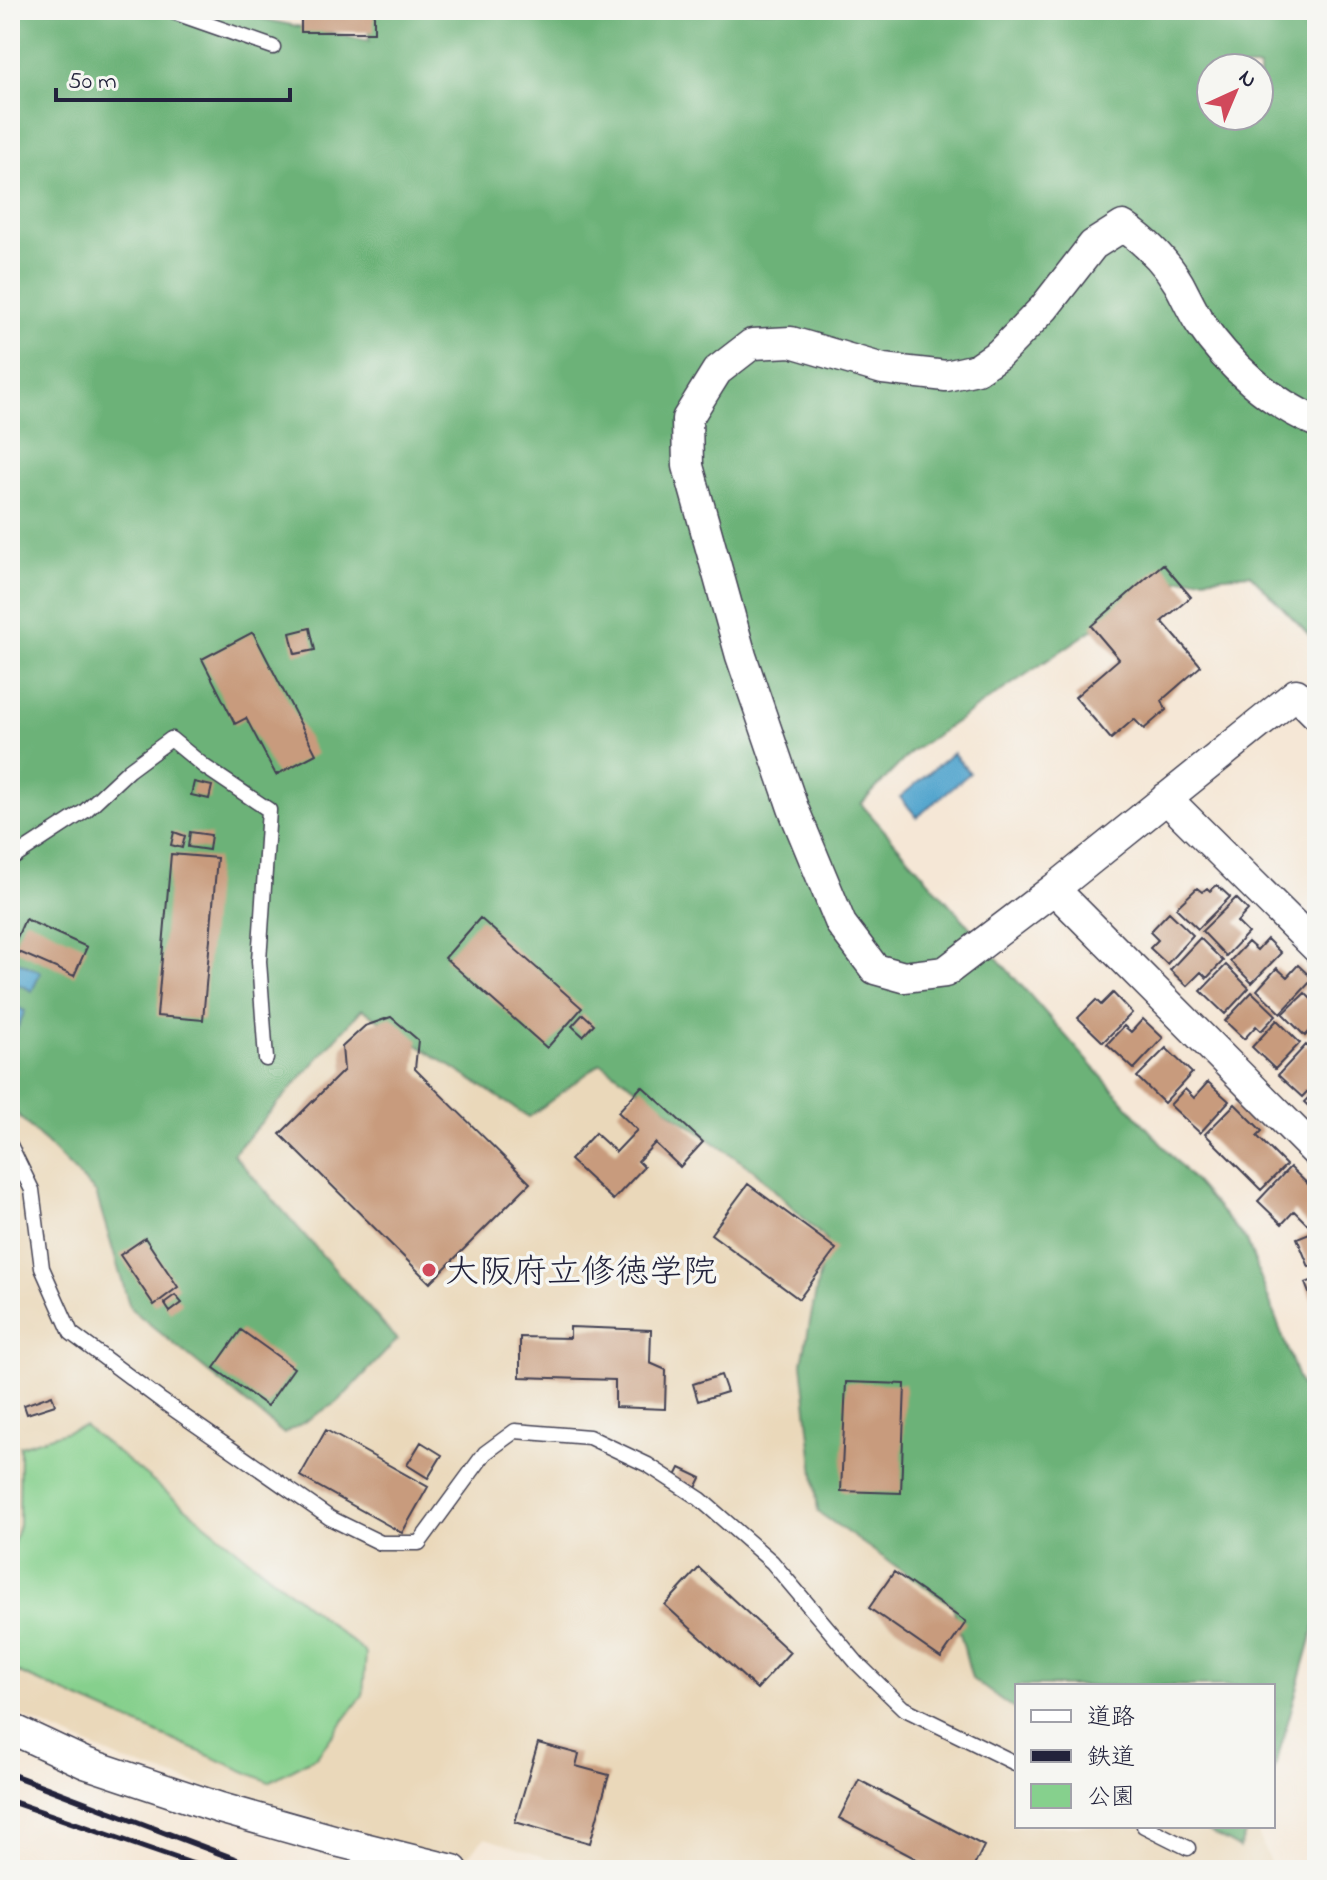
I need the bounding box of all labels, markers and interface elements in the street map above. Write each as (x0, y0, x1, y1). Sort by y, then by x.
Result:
scale bar (56, 52, 290, 102)
north arrow (1195, 52, 1275, 132)
text: N (1230, 63, 1263, 96)
text: 50 m (68, 65, 117, 100)
place label: 大阪府立修徳学院 (445, 1249, 717, 1299)
marker: 大阪府立修徳学院 (420, 1261, 438, 1279)
legend (1015, 1684, 1275, 1828)
text: 道路 (1087, 1701, 1135, 1736)
text: 鉄道 (1087, 1741, 1135, 1776)
text: 公園 (1087, 1781, 1135, 1816)

